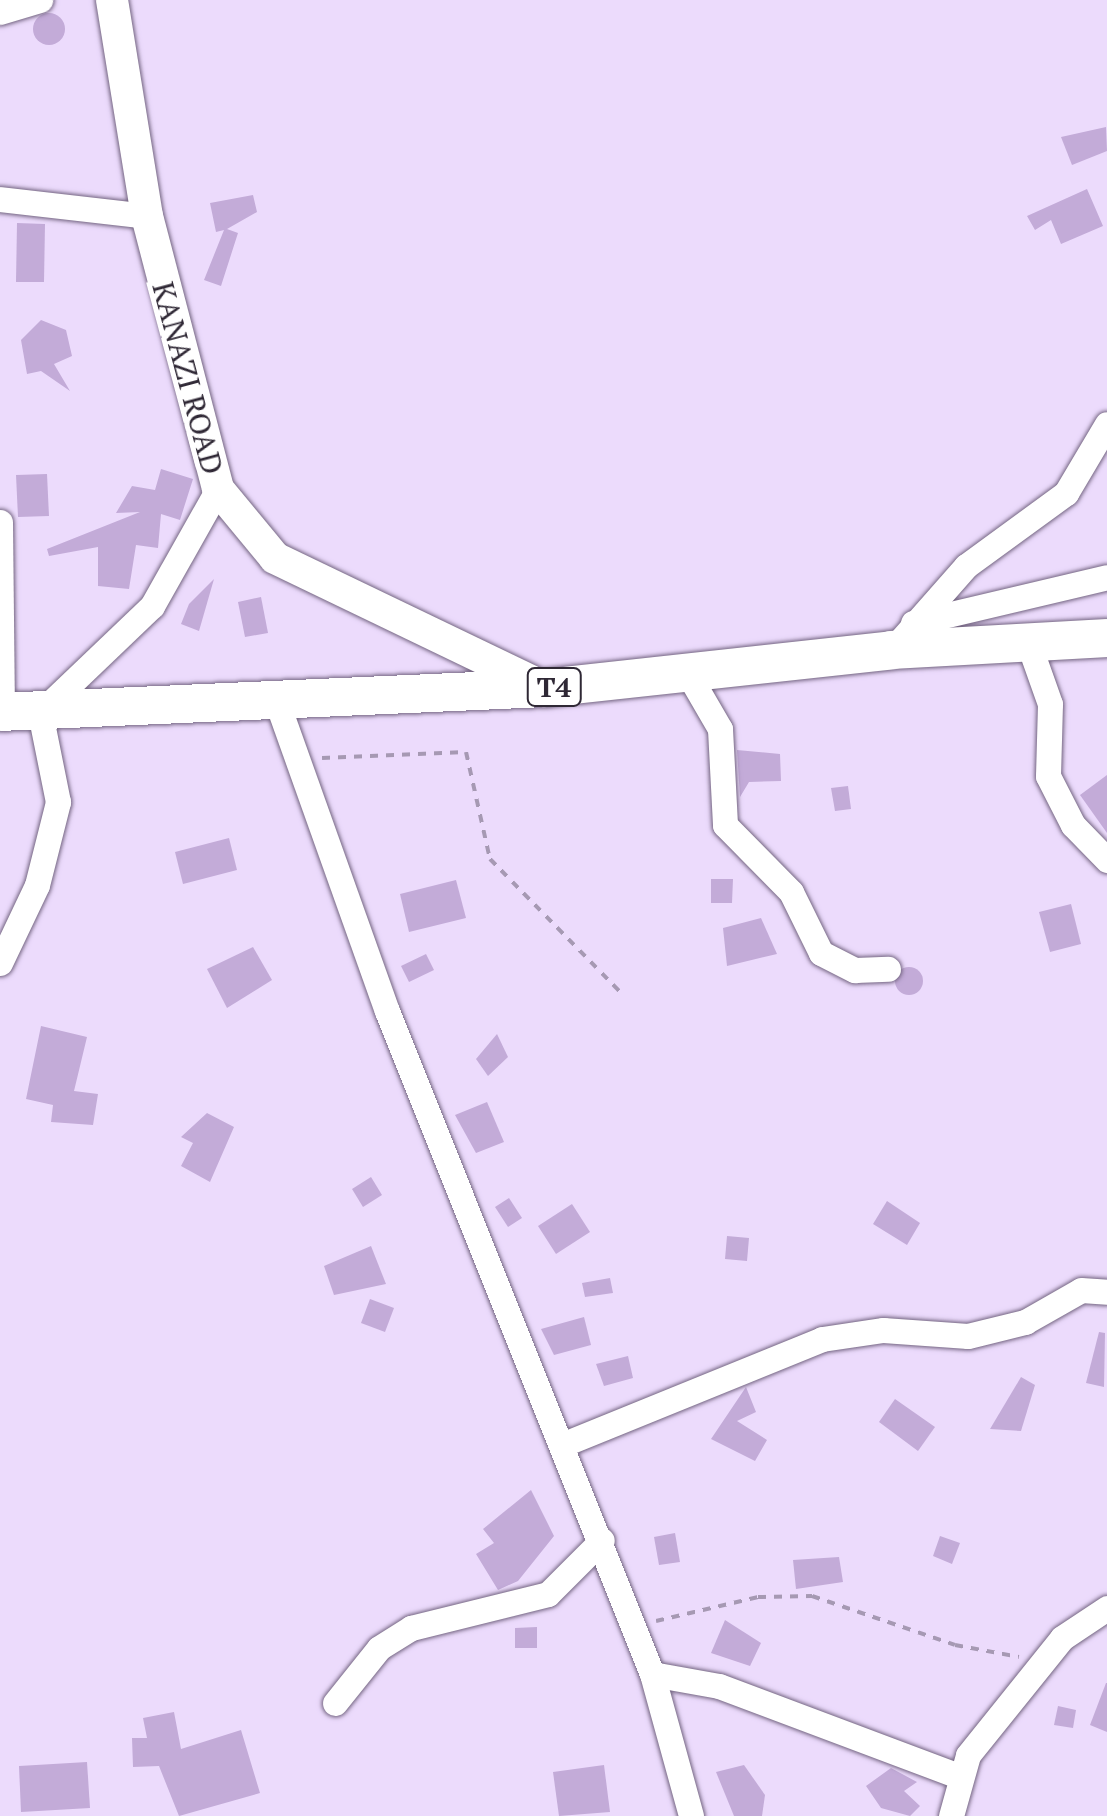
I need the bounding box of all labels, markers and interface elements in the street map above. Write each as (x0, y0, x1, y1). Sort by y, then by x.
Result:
street label: KANAZI ROAD (145, 278, 231, 478)
road number: T4 (526, 664, 582, 710)

